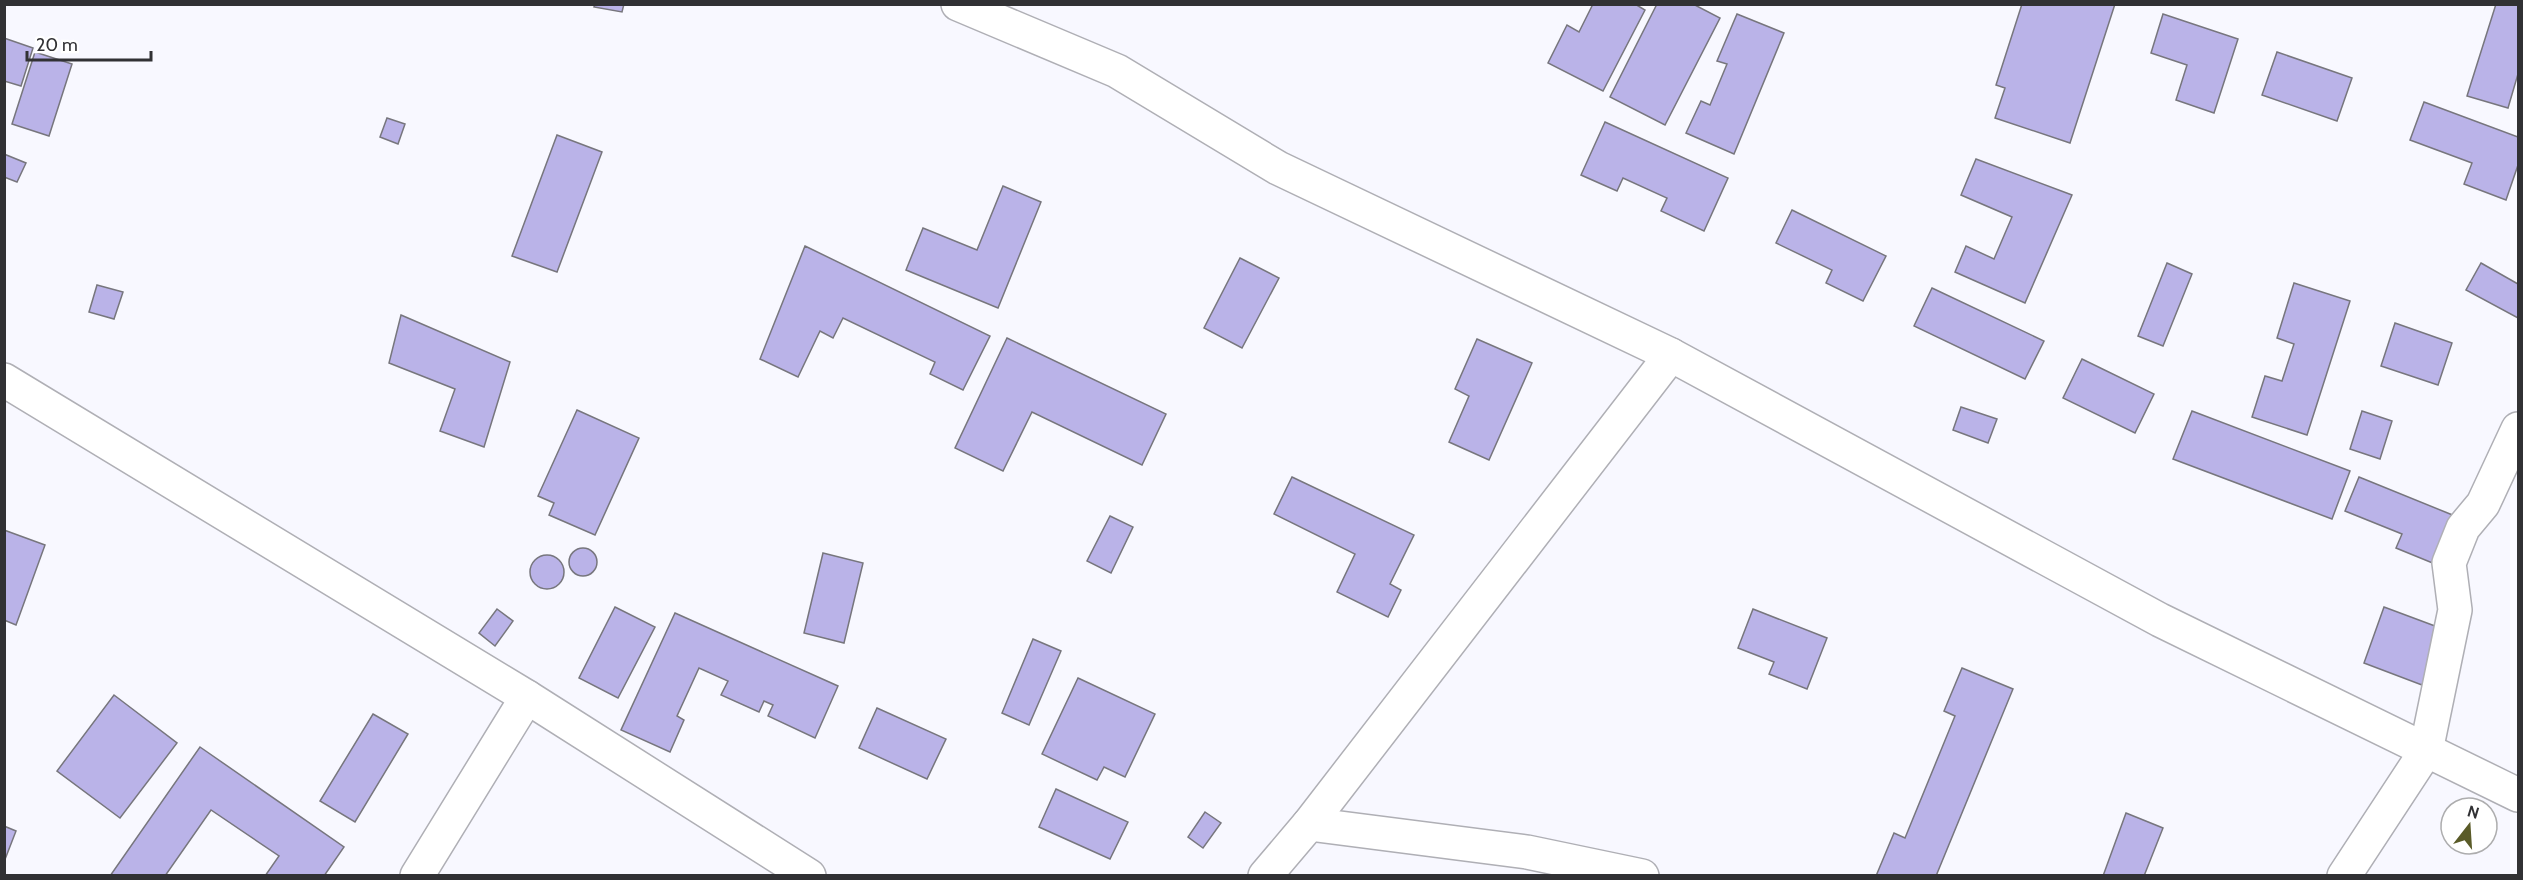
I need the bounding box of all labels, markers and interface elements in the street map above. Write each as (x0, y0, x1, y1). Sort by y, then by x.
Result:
scale bar (27, 24, 152, 62)
text: 20 m (36, 34, 78, 56)
north arrow (2439, 796, 2499, 856)
text: N (2465, 801, 2481, 823)

